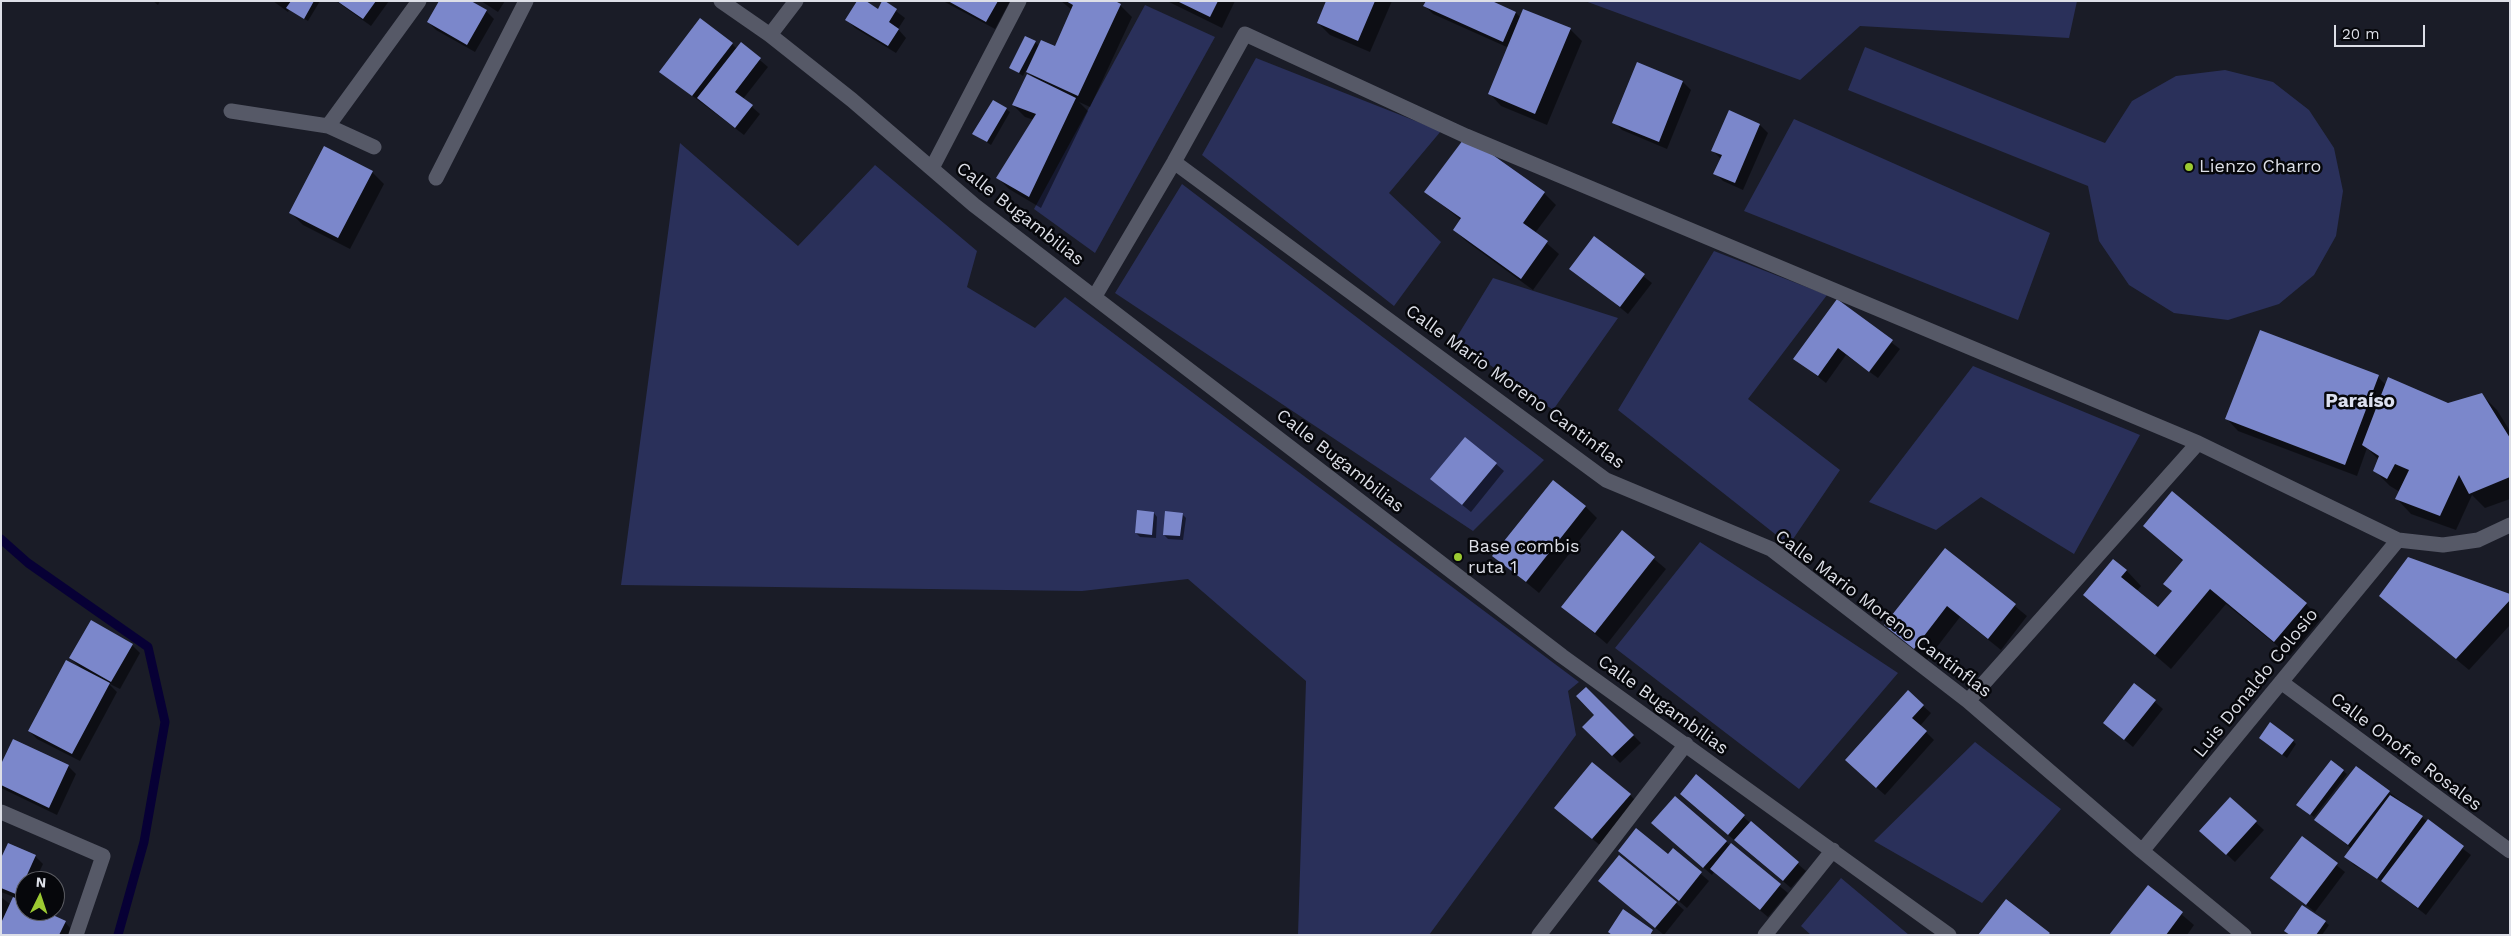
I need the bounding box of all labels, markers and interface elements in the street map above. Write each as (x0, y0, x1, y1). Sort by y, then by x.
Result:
scale bar (2336, 15, 2427, 47)
text: 20 m (2342, 25, 2380, 43)
place label: Lienzo Charro (2199, 156, 2321, 178)
street label: Calle Bugambilias (952, 157, 1088, 271)
marker: Lienzo Charro (2183, 161, 2195, 173)
street label: Calle Mario Moreno Cantinflas (1401, 300, 1629, 474)
district label: Paraíso (2325, 390, 2395, 412)
street label: Calle Bugambilias (1272, 404, 1408, 518)
street label: Calle Mario Moreno Cantinflas (1771, 526, 1995, 702)
place label: Base combis ruta 1 (1468, 536, 1580, 578)
marker: Base combis ruta 1 (1452, 551, 1464, 563)
street label: Luis Donaldo Colosio (2189, 604, 2323, 762)
street label: Calle Bugambilias (1594, 650, 1732, 760)
street label: Calle Onofre Rosales (2326, 688, 2486, 816)
north arrow (15, 871, 65, 921)
text: N (35, 874, 47, 890)

